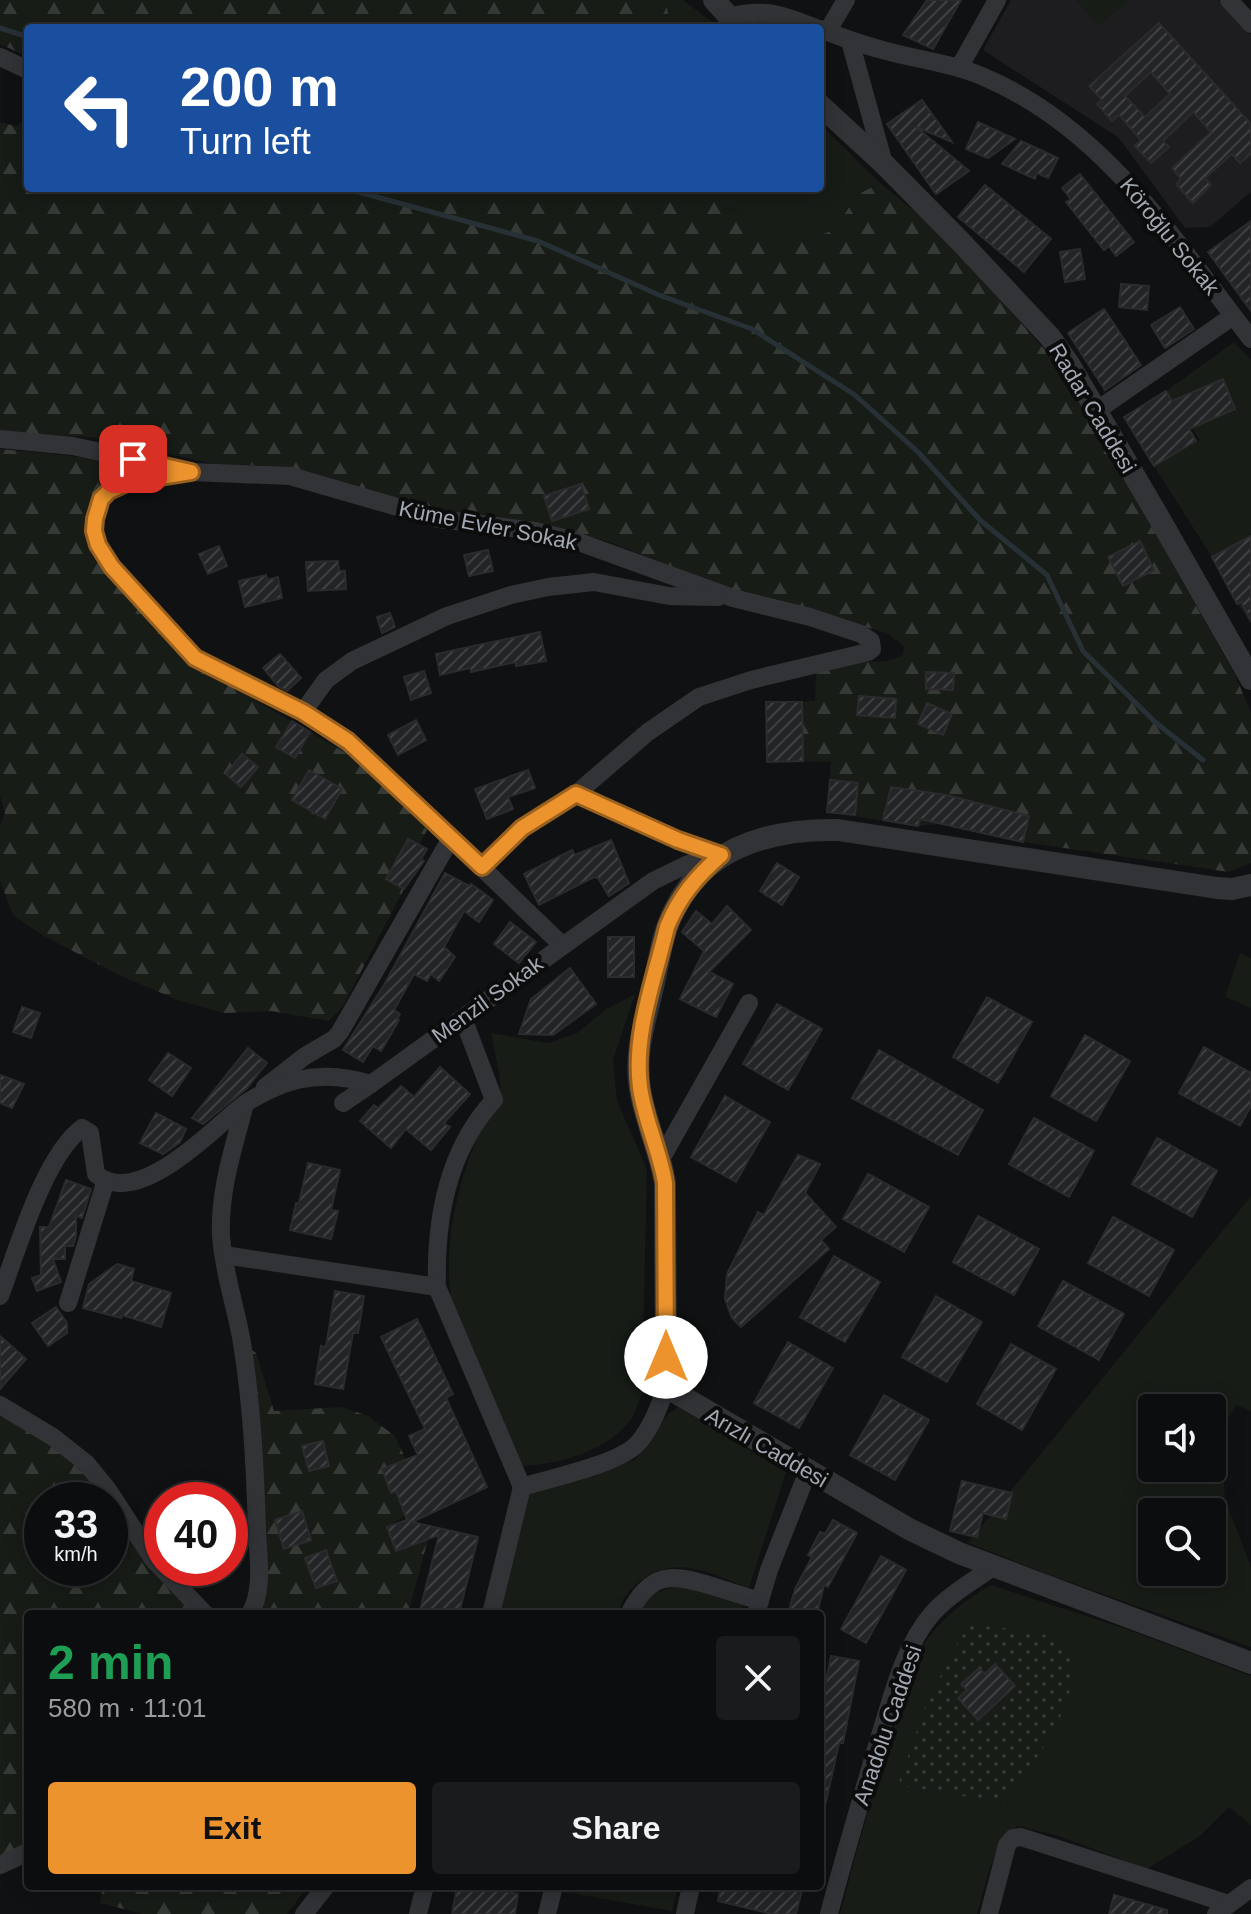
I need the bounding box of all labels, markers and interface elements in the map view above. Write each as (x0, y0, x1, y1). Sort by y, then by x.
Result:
text: 200 m (180, 55, 339, 118)
icon: left (48, 56, 152, 160)
text: Turn left (180, 121, 311, 162)
street label: Köroğlu Sokak (1115, 173, 1225, 301)
street label: Radar Caddesi (1044, 339, 1141, 478)
pin (99, 425, 167, 493)
icon: arrive (111, 437, 155, 481)
street label: Küme Evler Sokak (397, 496, 580, 555)
street label: Menzil Sokak (427, 950, 548, 1048)
position arrow (624, 1315, 708, 1399)
map controls (1138, 1394, 1226, 1586)
button: sound (1138, 1394, 1226, 1482)
street label: Arızlı Caddesi (701, 1402, 832, 1492)
speed limit sign: 40 (144, 1482, 248, 1586)
button: search (1138, 1498, 1226, 1586)
text: 33 (54, 1502, 98, 1546)
text: km/h (54, 1543, 98, 1565)
text: 2 min (48, 1636, 173, 1689)
button: close (716, 1636, 800, 1720)
street label: Anadolu Caddesi (848, 1642, 927, 1808)
text: 580 m · 11:01 (48, 1693, 207, 1723)
button: Exit (48, 1782, 416, 1874)
button: Share (432, 1782, 800, 1874)

